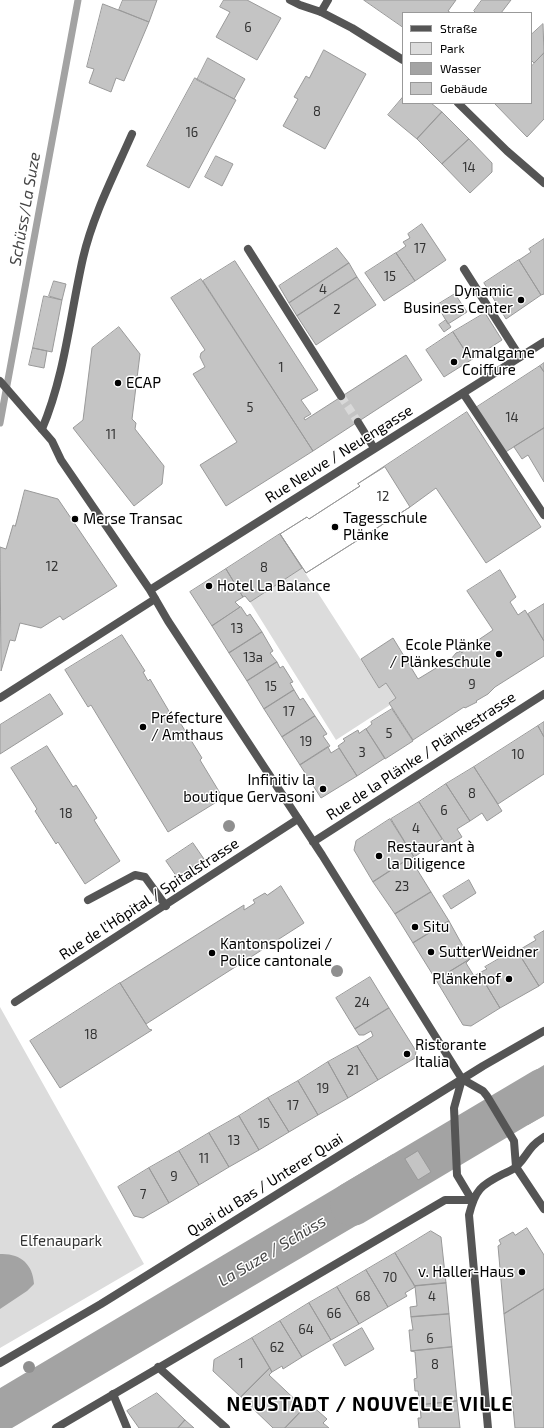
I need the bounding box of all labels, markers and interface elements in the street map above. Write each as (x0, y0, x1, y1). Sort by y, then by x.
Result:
legend (402, 12, 532, 104)
house number: 6 (244, 20, 252, 36)
text: Straße (440, 21, 477, 35)
text: Park (440, 41, 465, 55)
text: Wasser (440, 61, 481, 75)
text: Gebäude (440, 81, 488, 95)
house number: 8 (313, 104, 321, 120)
house number: 16 (186, 125, 198, 141)
water label: Schüss/La Suze (6, 151, 44, 267)
house number: 14 (462, 160, 476, 176)
house number: 17 (414, 241, 426, 257)
house number: 15 (384, 269, 396, 285)
house number: 4 (319, 282, 327, 298)
place label: Dynamic Business Center (403, 282, 513, 317)
marker: Dynamic Business Center (516, 295, 526, 305)
house number: 2 (333, 302, 341, 318)
place label: Amalgame Coiffure (462, 344, 535, 379)
marker: Amalgame Coiffure (449, 357, 459, 367)
house number: 1 (278, 360, 284, 376)
place label: ECAP (126, 374, 161, 392)
marker: ECAP (113, 378, 123, 388)
house number: 5 (247, 400, 253, 416)
street label: Rue Neuve / Neuengasse (262, 401, 416, 507)
house number: 14 (505, 410, 519, 426)
house number: 11 (106, 427, 116, 443)
house number: 12 (377, 489, 389, 505)
place label: Tagesschule Plänke (343, 509, 427, 544)
place label: Merse Transac (83, 510, 183, 528)
marker: Merse Transac (70, 514, 80, 524)
marker: Tagesschule Plänke (330, 522, 340, 532)
house number: 12 (46, 559, 58, 575)
house number: 8 (260, 560, 268, 576)
place label: Hotel La Balance (217, 577, 331, 595)
marker: Hotel La Balance (204, 581, 214, 591)
house number: 13 (231, 621, 243, 637)
place label: Ecole Plänke / Plänkeschule (389, 636, 491, 671)
marker: Ecole Plänke / Plänkeschule (494, 649, 504, 659)
house number: 13a (243, 650, 263, 666)
house number: 9 (468, 677, 476, 693)
house number: 15 (265, 679, 277, 695)
street label: Rue de la Plänke / Plänkestrasse (323, 688, 519, 824)
house number: 17 (283, 704, 295, 720)
place label: Préfecture / Amthaus (151, 709, 223, 744)
marker: Préfecture / Amthaus (138, 722, 148, 732)
house number: 5 (386, 726, 392, 742)
house number: 19 (300, 734, 312, 750)
house number: 3 (358, 745, 366, 761)
house number: 10 (511, 747, 525, 763)
place label: Infinitiv la boutique Gervasoni (183, 771, 315, 806)
marker: Infinitiv la boutique Gervasoni (318, 784, 328, 794)
house number: 8 (468, 786, 476, 802)
house number: 6 (440, 803, 448, 819)
house number: 18 (59, 806, 73, 822)
house number: 4 (412, 821, 420, 837)
street label: Rue de l'Hôpital / Spitalstrasse (56, 834, 242, 964)
place label: Restaurant à la Diligence (387, 838, 475, 873)
marker: Restaurant à la Diligence (374, 851, 384, 861)
house number: 23 (395, 879, 409, 895)
place label: Situ (423, 918, 449, 936)
marker: Situ (410, 922, 420, 932)
place label: Kantonspolizei / Police cantonale (220, 935, 332, 970)
place label: SutterWeidner (439, 943, 539, 961)
marker: SutterWeidner (426, 947, 436, 957)
marker: Kantonspolizei / Police cantonale (207, 948, 217, 958)
place label: Plänkehof (432, 970, 501, 988)
marker: Plänkehof (504, 974, 514, 984)
house number: 24 (354, 995, 370, 1011)
house number: 18 (84, 1027, 98, 1043)
place label: Ristorante Italia (415, 1036, 487, 1071)
marker: Ristorante Italia (402, 1049, 412, 1059)
house number: 21 (347, 1063, 359, 1079)
house number: 19 (317, 1081, 329, 1097)
house number: 17 (287, 1098, 299, 1114)
house number: 15 (258, 1116, 270, 1132)
street label: Quai du Bas / Unterer Quai (184, 1130, 346, 1240)
house number: 13 (228, 1133, 240, 1149)
house number: 11 (199, 1151, 209, 1167)
house number: 9 (170, 1169, 178, 1185)
house number: 7 (140, 1187, 146, 1203)
water label: La Suze / Schüss (215, 1211, 329, 1291)
park label: Elfenaupark (20, 1232, 102, 1250)
place label: v. Haller-Haus (418, 1263, 514, 1281)
marker: v. Haller-Haus (517, 1267, 527, 1277)
house number: 70 (383, 1270, 397, 1286)
house number: 68 (355, 1289, 371, 1305)
house number: 4 (428, 1289, 436, 1305)
house number: 66 (327, 1306, 341, 1322)
house number: 64 (298, 1322, 314, 1338)
house number: 6 (426, 1331, 434, 1347)
house number: 62 (270, 1340, 284, 1356)
house number: 1 (238, 1356, 244, 1372)
house number: 8 (431, 1357, 439, 1373)
district label: NEUSTADT / NOUVELLE VILLE (226, 1394, 514, 1416)

